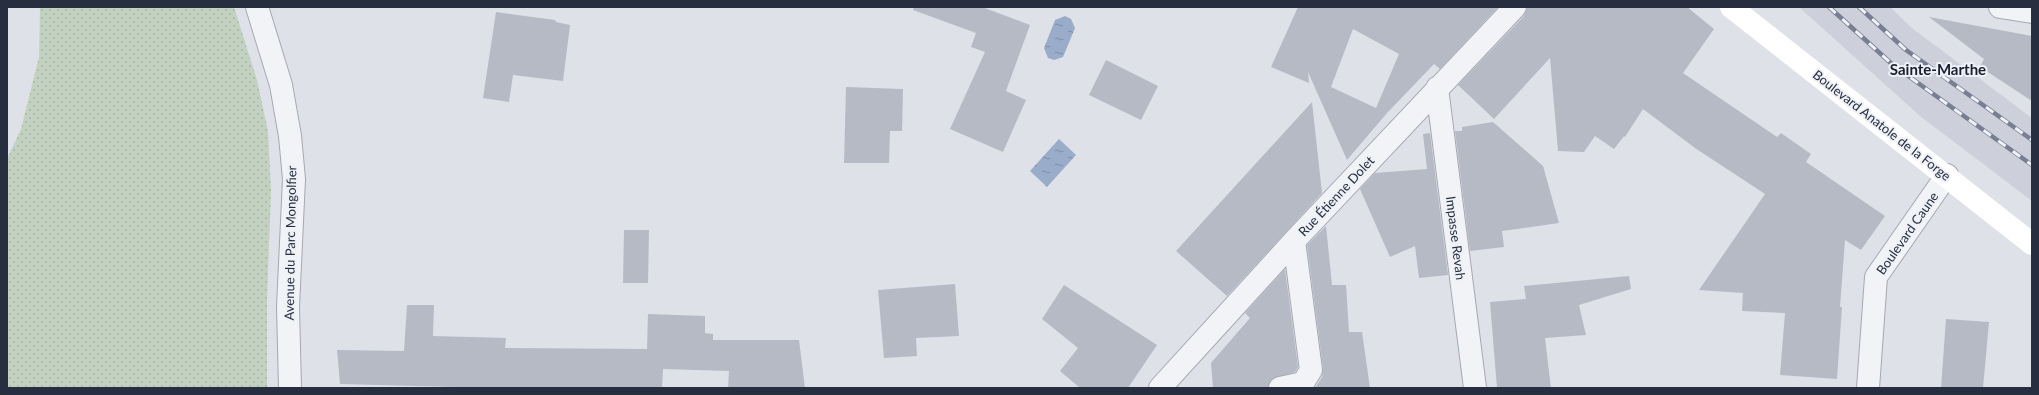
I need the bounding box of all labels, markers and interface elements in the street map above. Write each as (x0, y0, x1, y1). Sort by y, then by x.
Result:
district label: Sainte-Marthe (1890, 60, 1986, 78)
street label: Boulevard Anatole de la Forge (1810, 66, 1954, 184)
street label: Rue Étienne Dolet (1295, 152, 1377, 239)
street label: Avenue du Parc Mongolfier (281, 165, 299, 321)
street label: Boulevard Caune (1873, 188, 1942, 277)
street label: Impasse Revah (1443, 195, 1469, 281)

